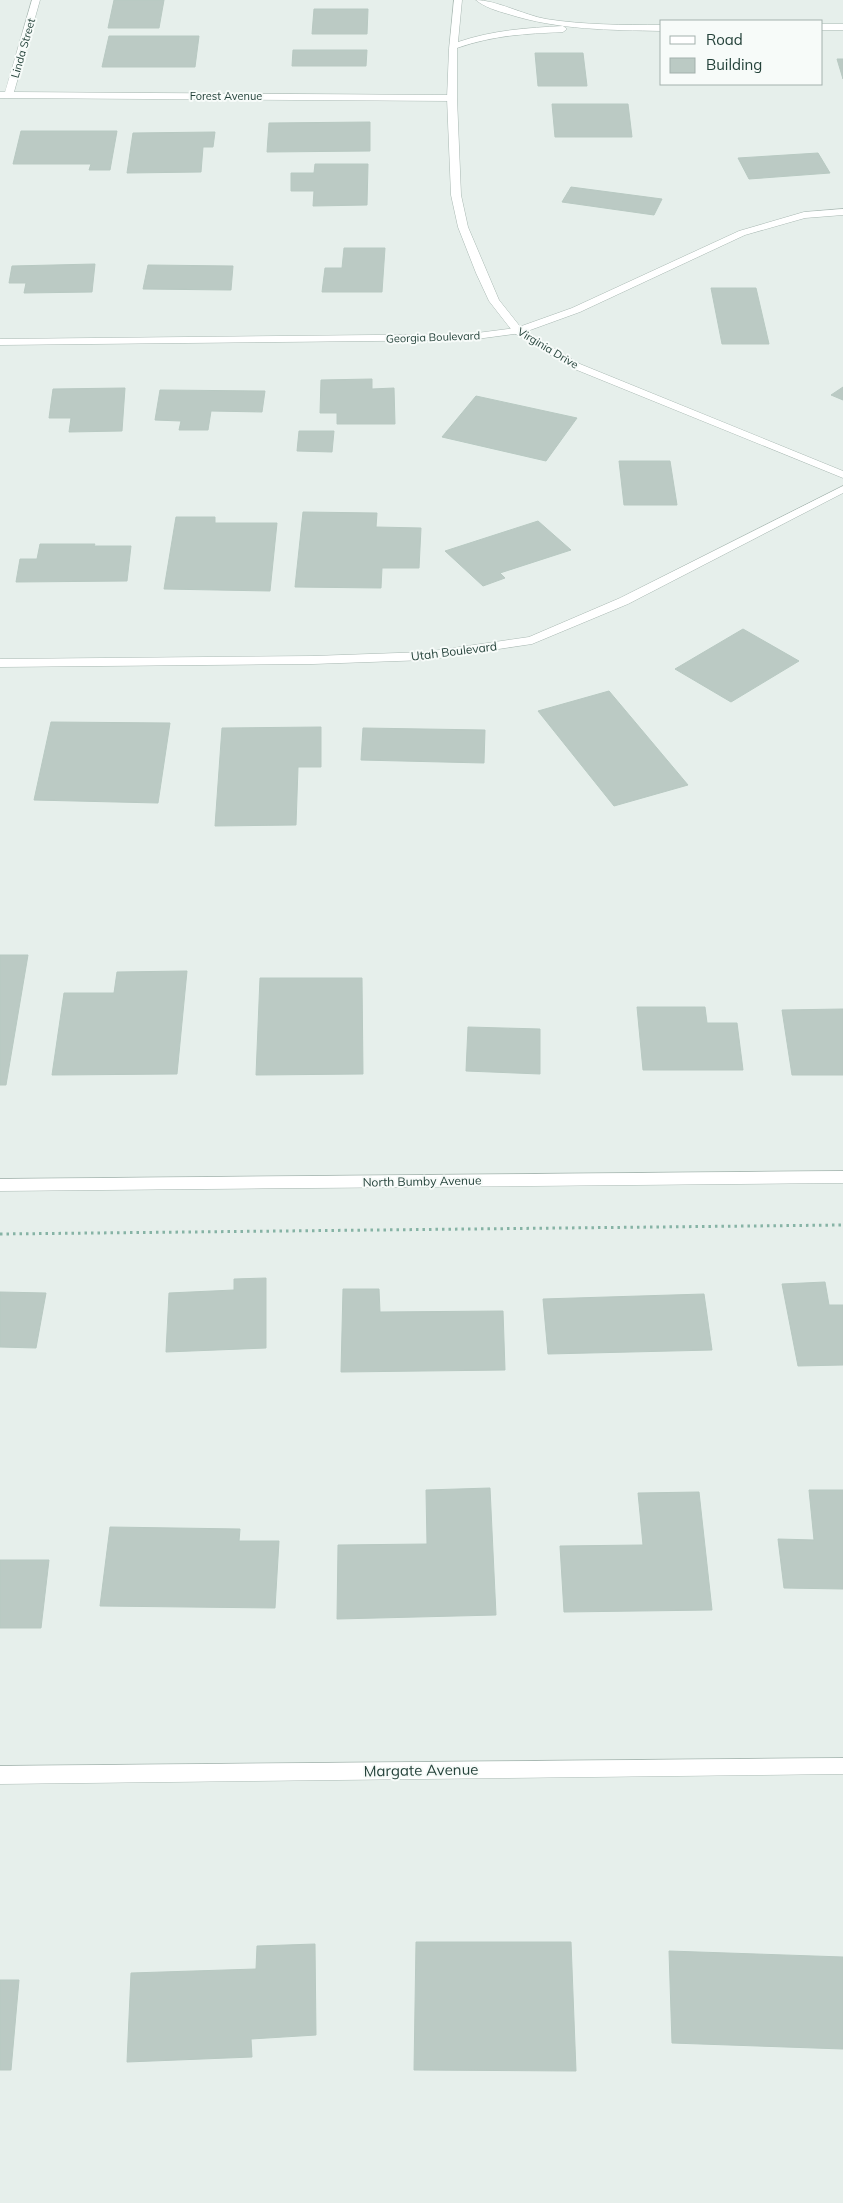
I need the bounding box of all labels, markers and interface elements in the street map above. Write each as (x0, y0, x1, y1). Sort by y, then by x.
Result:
street label: Linda Street (8, 16, 38, 80)
legend (660, 20, 823, 85)
text: Road (706, 30, 743, 49)
text: Building (706, 55, 762, 74)
street label: Forest Avenue (190, 89, 262, 103)
street label: Virginia Drive (515, 324, 581, 372)
street label: Georgia Boulevard (386, 328, 480, 346)
street label: Utah Boulevard (410, 638, 498, 664)
street label: North Bumby Avenue (362, 1172, 482, 1190)
street label: Margate Avenue (363, 1759, 479, 1781)

